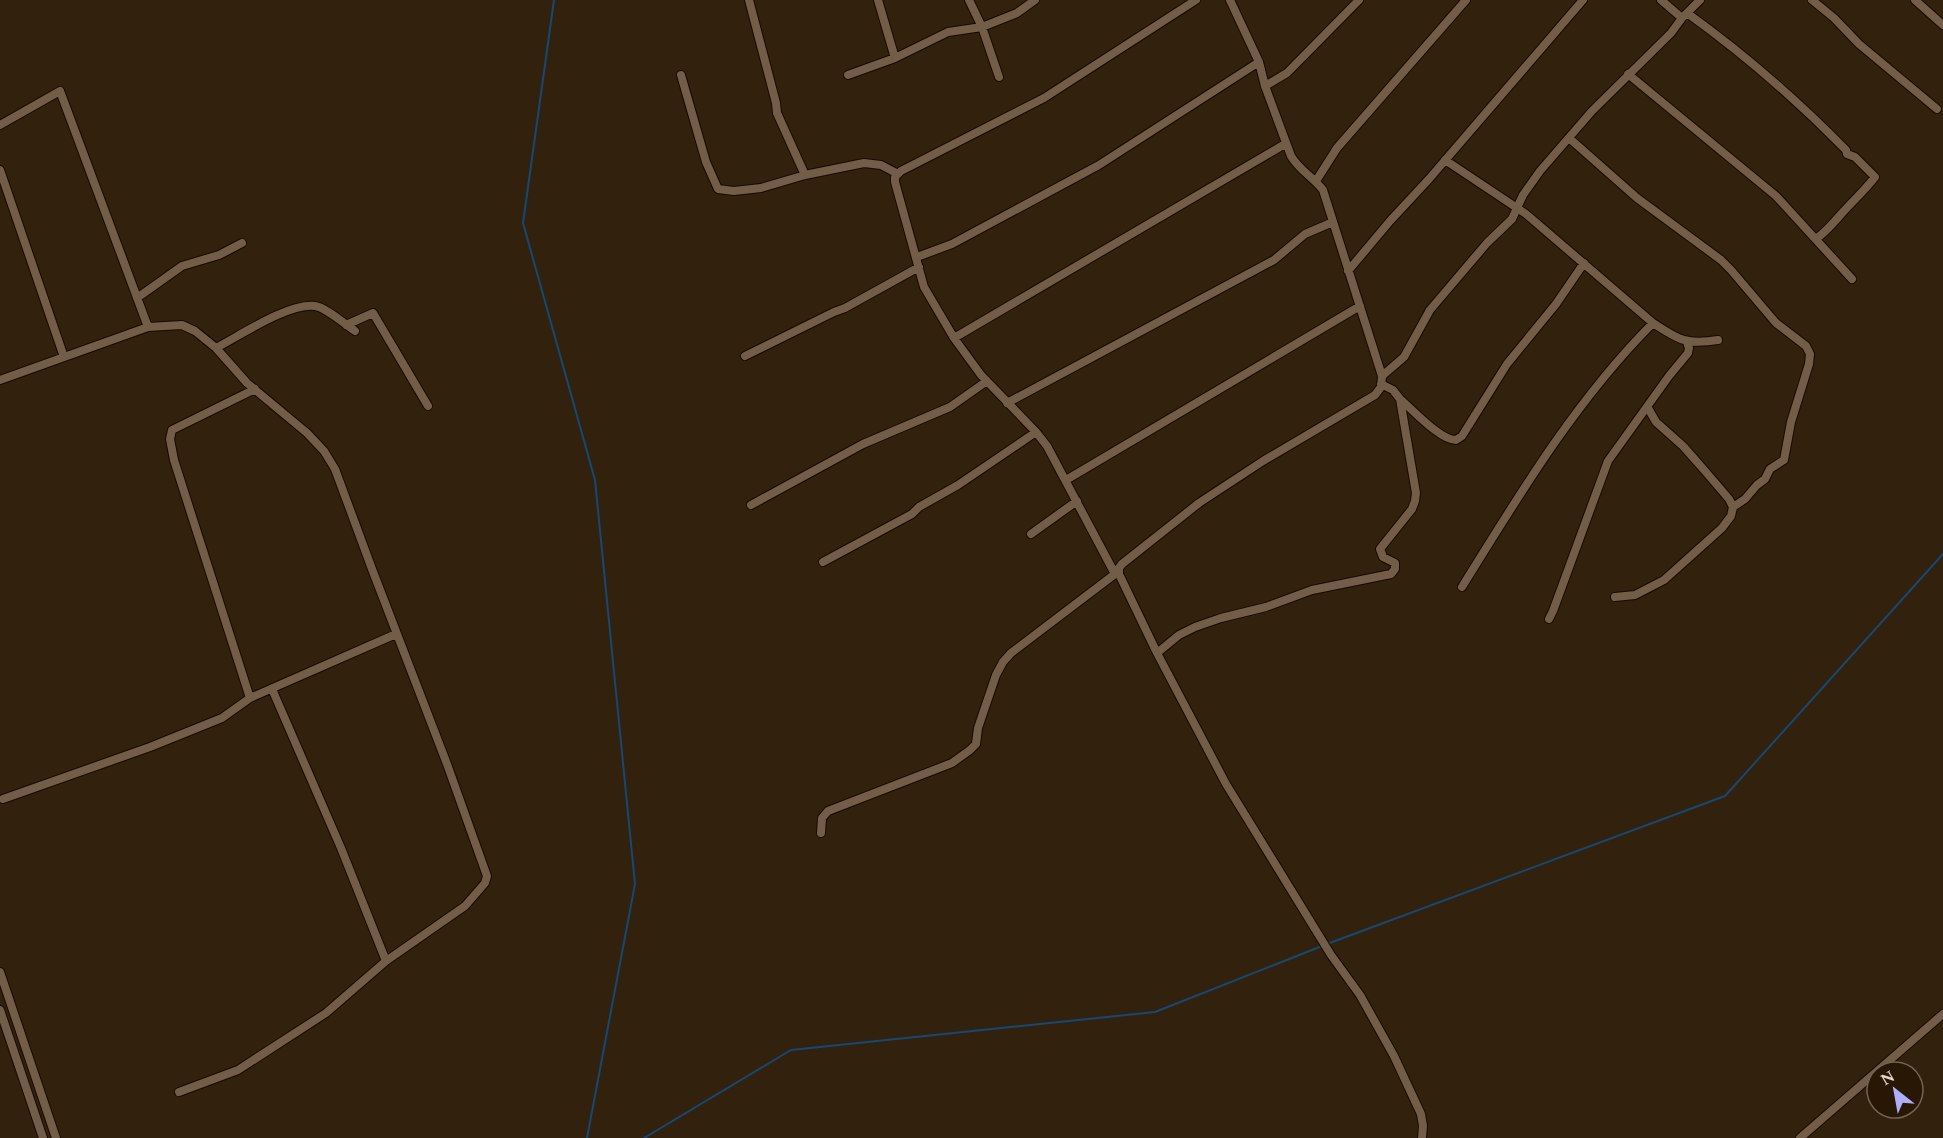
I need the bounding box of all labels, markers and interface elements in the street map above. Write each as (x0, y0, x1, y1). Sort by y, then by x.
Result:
north arrow (1865, 1060, 1925, 1120)
text: N (1876, 1064, 1900, 1092)

